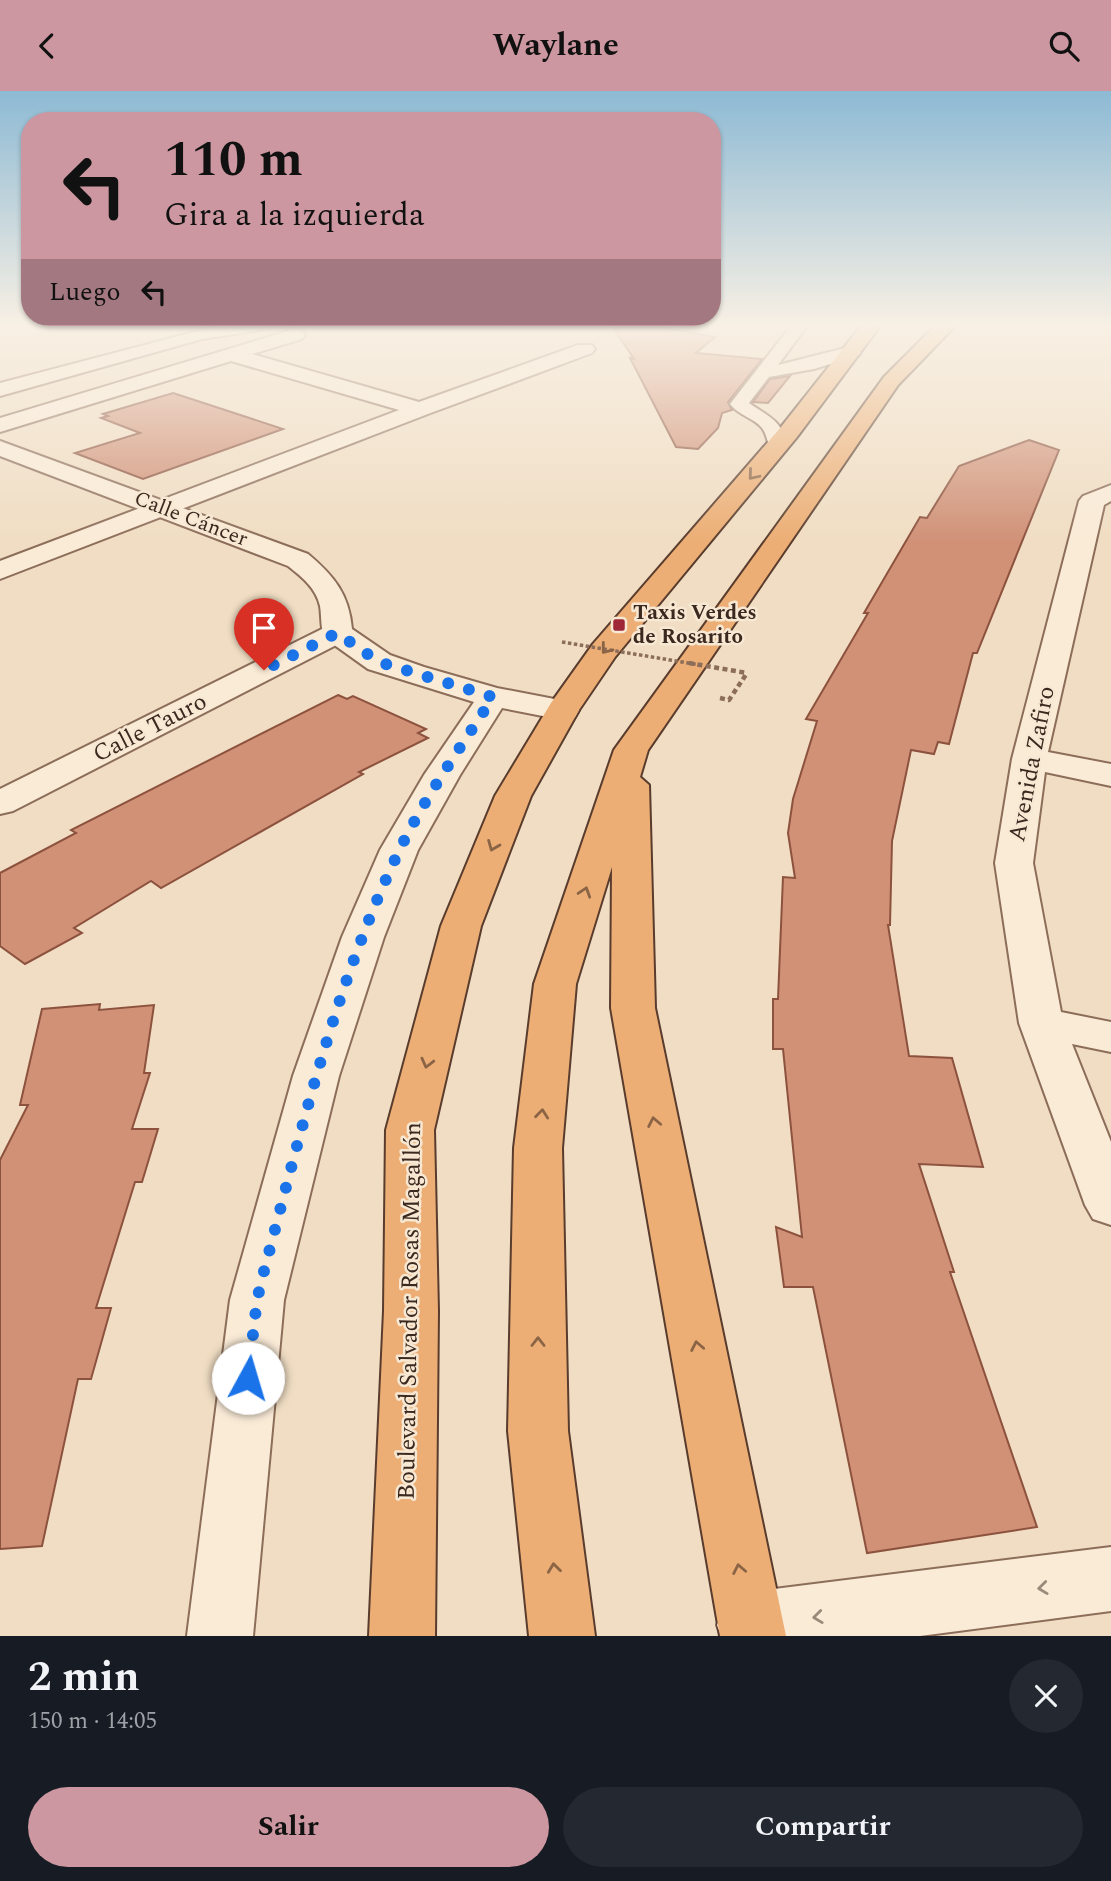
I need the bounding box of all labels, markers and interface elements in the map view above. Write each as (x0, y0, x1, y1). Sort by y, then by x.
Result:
text: Waylane (492, 21, 619, 70)
icon: back (28, 27, 66, 65)
icon: search (1045, 27, 1083, 65)
text: 110 m (164, 123, 303, 198)
icon: left (49, 140, 140, 231)
text: Gira a la izquierda (164, 191, 425, 240)
text: Luego (49, 272, 121, 312)
icon: left (135, 273, 173, 311)
one-way arrow (748, 468, 761, 480)
street label: Calle Cáncer (129, 483, 253, 555)
place label: Taxis Verdes de Rosarito (633, 597, 757, 653)
pin (234, 598, 294, 670)
icon: arrive (245, 609, 283, 647)
marker: Taxis Verdes de Rosarito (611, 617, 627, 633)
one-way arrow (602, 642, 615, 654)
street label: Avenida Zafiro (999, 683, 1065, 845)
street label: Calle Tauro (87, 684, 213, 772)
one-way arrow (488, 839, 502, 851)
one-way arrow (577, 887, 591, 899)
one-way arrow (421, 1057, 435, 1069)
one-way arrow (534, 1109, 549, 1120)
one-way arrow (648, 1116, 663, 1128)
street label: Boulevard Salvador Rosas Magallón (389, 1122, 431, 1500)
one-way arrow (530, 1336, 546, 1347)
one-way arrow (690, 1340, 705, 1352)
position arrow (211, 1341, 285, 1415)
one-way arrow (547, 1562, 562, 1574)
one-way arrow (733, 1563, 748, 1575)
one-way arrow (1037, 1580, 1049, 1595)
one-way arrow (812, 1609, 823, 1624)
text: 2 min (28, 1646, 140, 1709)
button: close (1009, 1659, 1083, 1733)
text: 150 m · 14:05 (28, 1704, 157, 1739)
button: Salir (28, 1787, 549, 1867)
button: Compartir (563, 1787, 1083, 1867)

